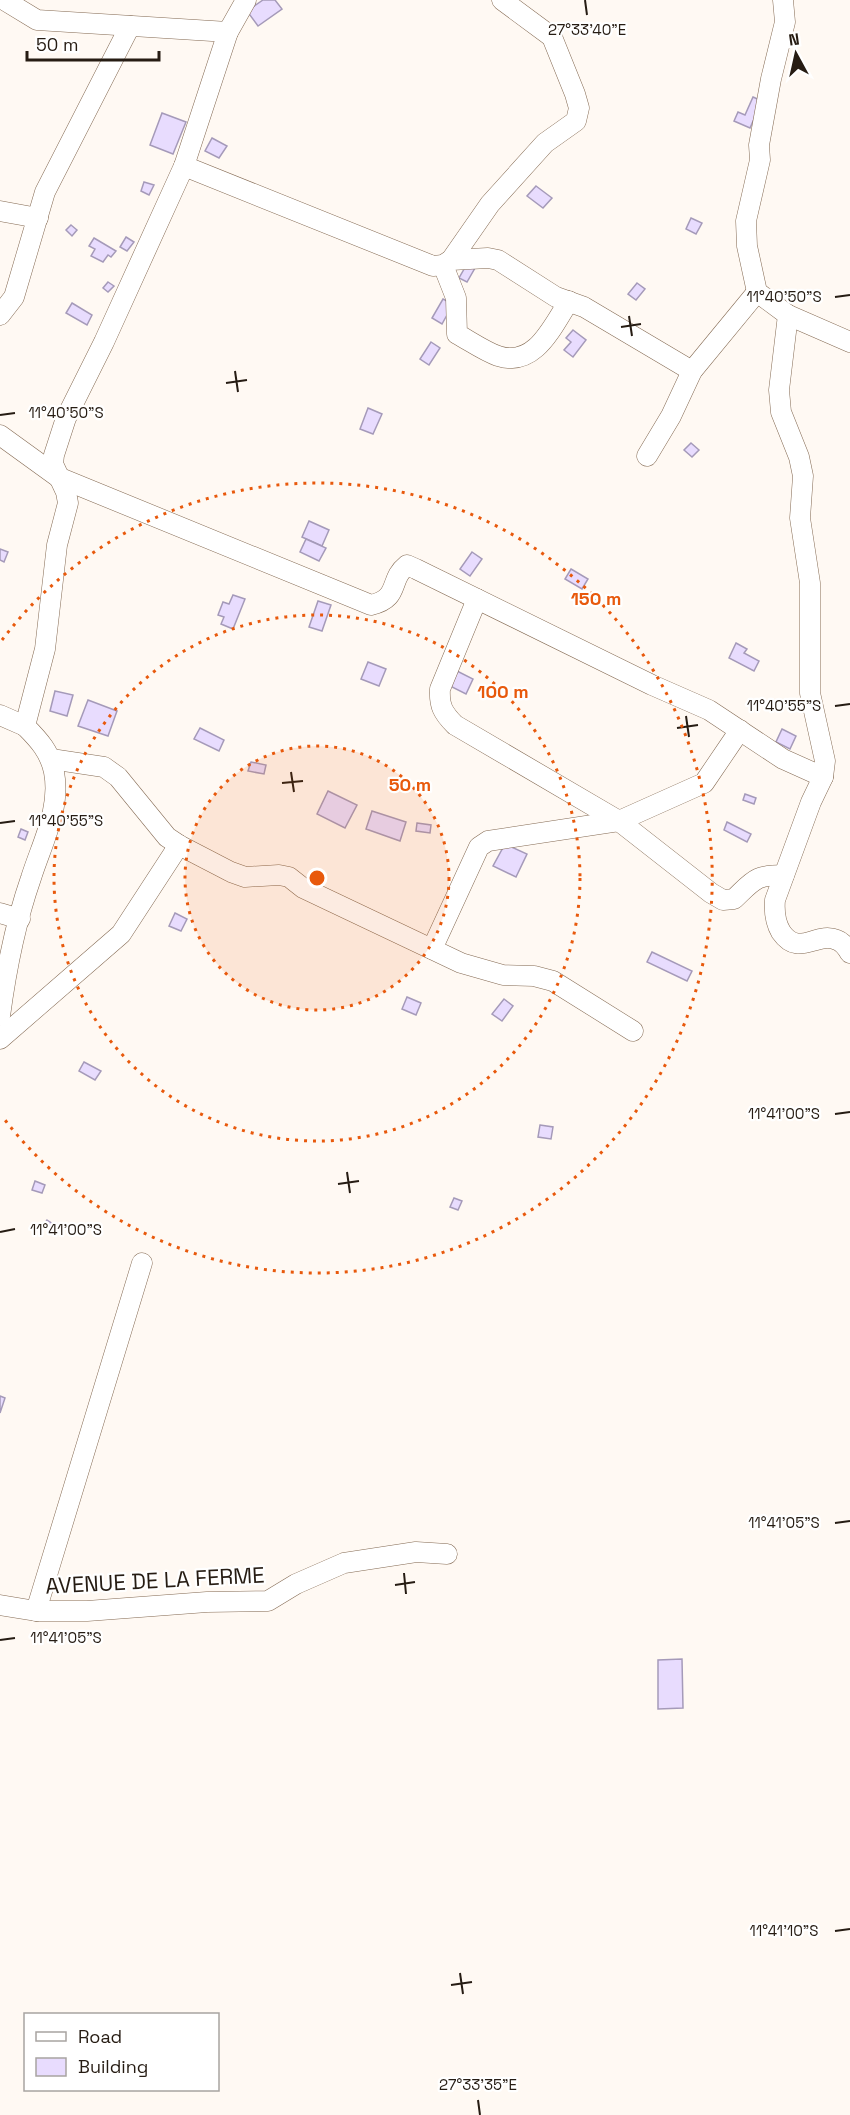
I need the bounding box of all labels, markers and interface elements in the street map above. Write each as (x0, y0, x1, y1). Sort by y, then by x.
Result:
text: 27°33'40"E (548, 20, 626, 39)
scale bar (27, 24, 159, 62)
north arrow (766, 24, 826, 84)
text: N (787, 28, 801, 51)
text: 50 m (36, 33, 78, 56)
text: 11°40'50"S (746, 287, 822, 306)
text: 11°40'50"S (28, 403, 104, 422)
text: 150 m (571, 587, 621, 610)
text: 100 m (477, 680, 529, 703)
text: 11°40'55"S (747, 696, 821, 715)
text: 50 m (389, 773, 431, 796)
text: 11°40'55"S (29, 811, 103, 830)
centre of rings (307, 868, 327, 888)
text: 11°41'00"S (748, 1104, 820, 1123)
text: 11°41'00"S (30, 1220, 102, 1239)
text: 11°41'05"S (748, 1513, 820, 1532)
street label: AVENUE DE LA FERME (45, 1560, 265, 1600)
text: 11°41'05"S (30, 1628, 102, 1647)
text: 11°41'10"S (750, 1921, 818, 1940)
legend (24, 2013, 219, 2091)
text: Road (78, 2025, 122, 2048)
text: Building (78, 2055, 148, 2078)
text: 27°33'35"E (439, 2075, 517, 2094)

